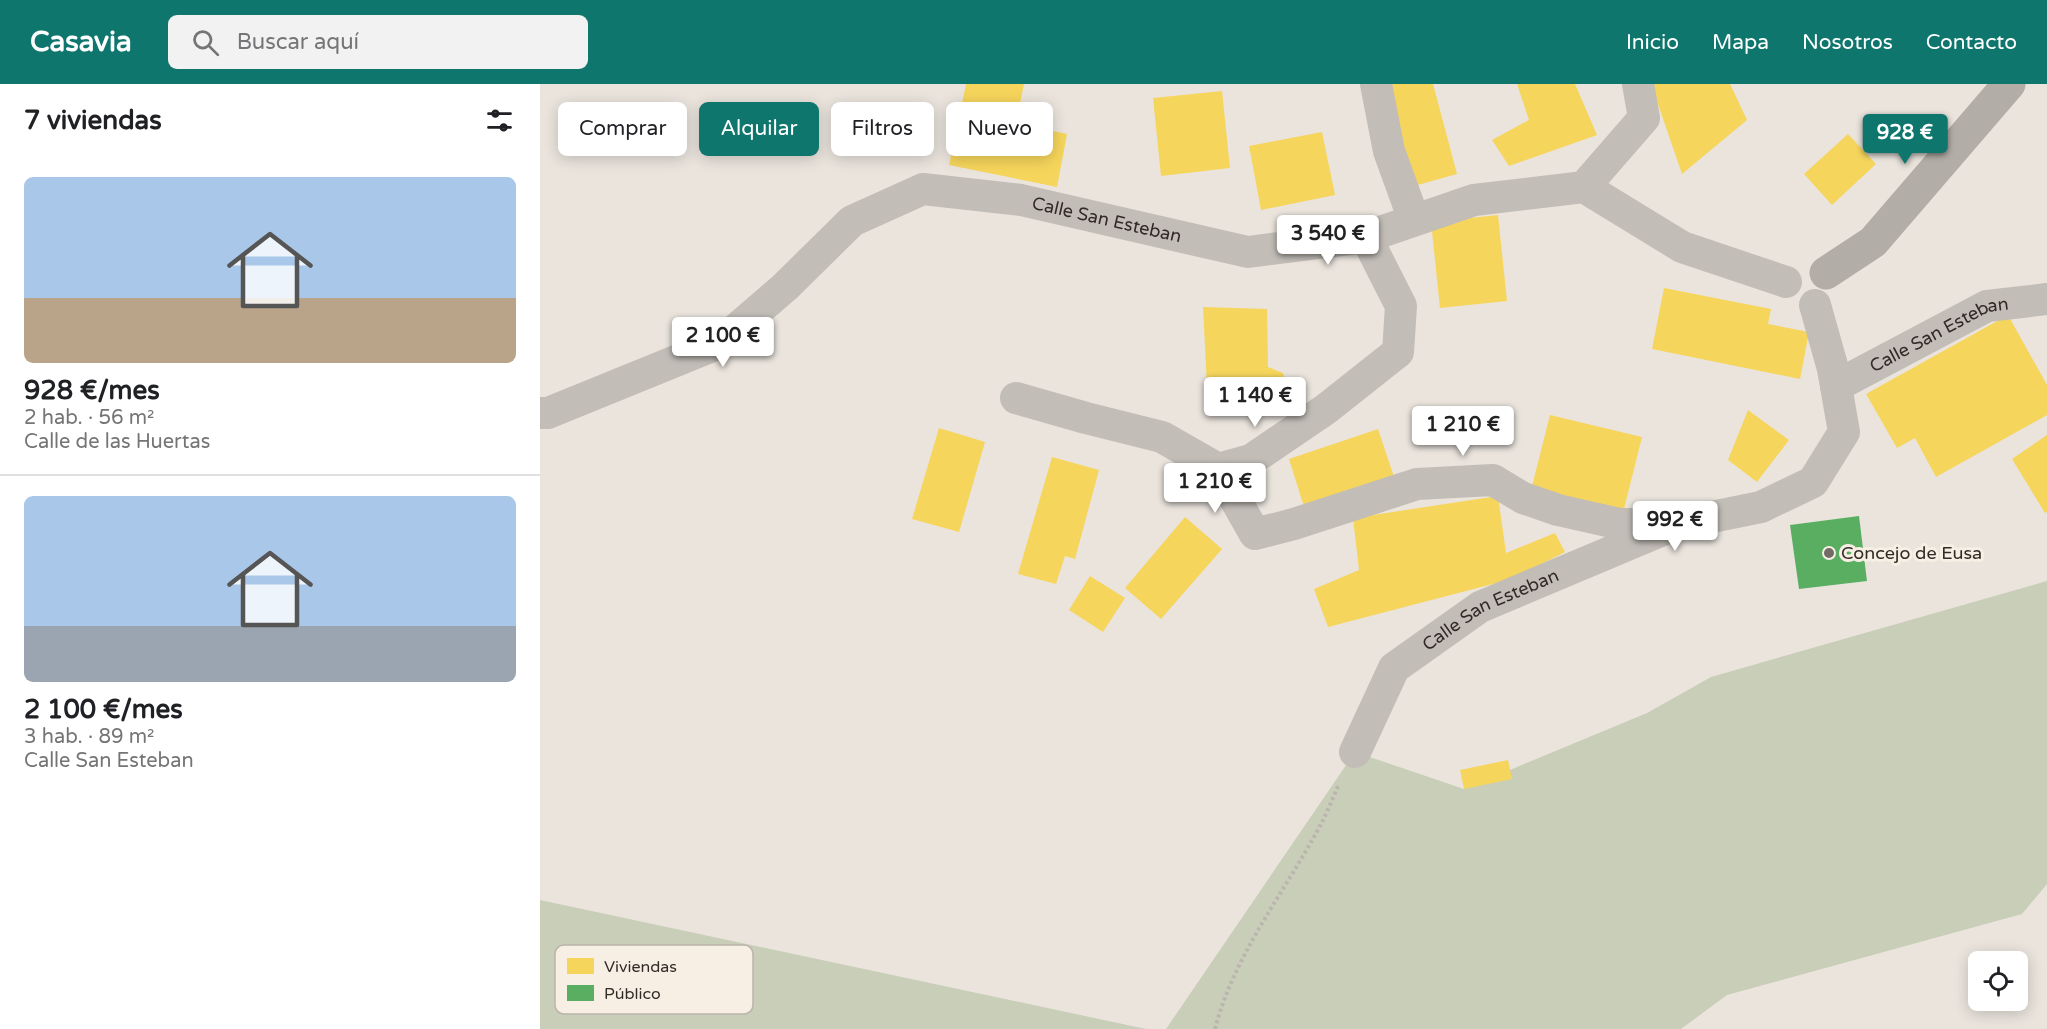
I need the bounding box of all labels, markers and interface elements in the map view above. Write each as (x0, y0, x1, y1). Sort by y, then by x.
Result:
search box (168, 15, 588, 69)
text: Casavia (30, 25, 132, 59)
icon: search (189, 26, 222, 59)
text: Buscar aquí (237, 29, 359, 55)
text: Inicio (1626, 30, 1679, 55)
text: Mapa (1712, 30, 1769, 55)
text: Nosotros (1802, 30, 1893, 55)
text: Contacto (1926, 30, 2017, 55)
chip: Comprar (558, 102, 687, 156)
chip: Alquilar (699, 102, 819, 156)
chip: Filtros (831, 102, 934, 156)
chip: Nuevo (946, 102, 1053, 156)
icon: filters (483, 104, 516, 137)
text: 7 viviendas (24, 105, 162, 136)
pin: 928 € (1863, 114, 1947, 165)
text: 928 € (1877, 121, 1933, 145)
street label: Calle San Esteban (1030, 192, 1184, 247)
pin: 3 540 € (1273, 215, 1383, 266)
icon: home (216, 216, 324, 324)
text: 3 540 € (1291, 222, 1365, 246)
street label: Calle San Esteban (1866, 293, 2010, 377)
pin: 2 100 € (668, 317, 778, 368)
text: 2 100 € (686, 324, 760, 348)
text: 928 €/mes (24, 375, 160, 406)
pin: 1 140 € (1200, 377, 1310, 428)
text: 1 140 € (1218, 384, 1292, 408)
text: 2 hab. · 56 m² (24, 406, 154, 430)
pin: 1 210 € (1408, 406, 1518, 457)
text: 1 210 € (1426, 413, 1500, 437)
text: Calle de las Huertas (24, 430, 210, 454)
pin: 1 210 € (1160, 463, 1270, 514)
text: 1 210 € (1178, 470, 1252, 494)
pin: 992 € (1633, 501, 1717, 552)
text: 992 € (1647, 508, 1703, 532)
icon: home (216, 535, 324, 643)
place label: Concejo de Eusa (1841, 542, 1982, 564)
marker: Concejo de Eusa (1822, 546, 1836, 560)
street label: Calle San Esteban (1418, 564, 1562, 656)
text: 2 100 €/mes (24, 694, 183, 725)
text: 3 hab. · 89 m² (24, 725, 154, 749)
text: Calle San Esteban (24, 749, 194, 773)
legend (555, 945, 753, 1014)
map controls (1968, 951, 2028, 1011)
button: locate (1968, 951, 2028, 1011)
text: Viviendas (604, 957, 677, 977)
text: Público (604, 984, 661, 1004)

